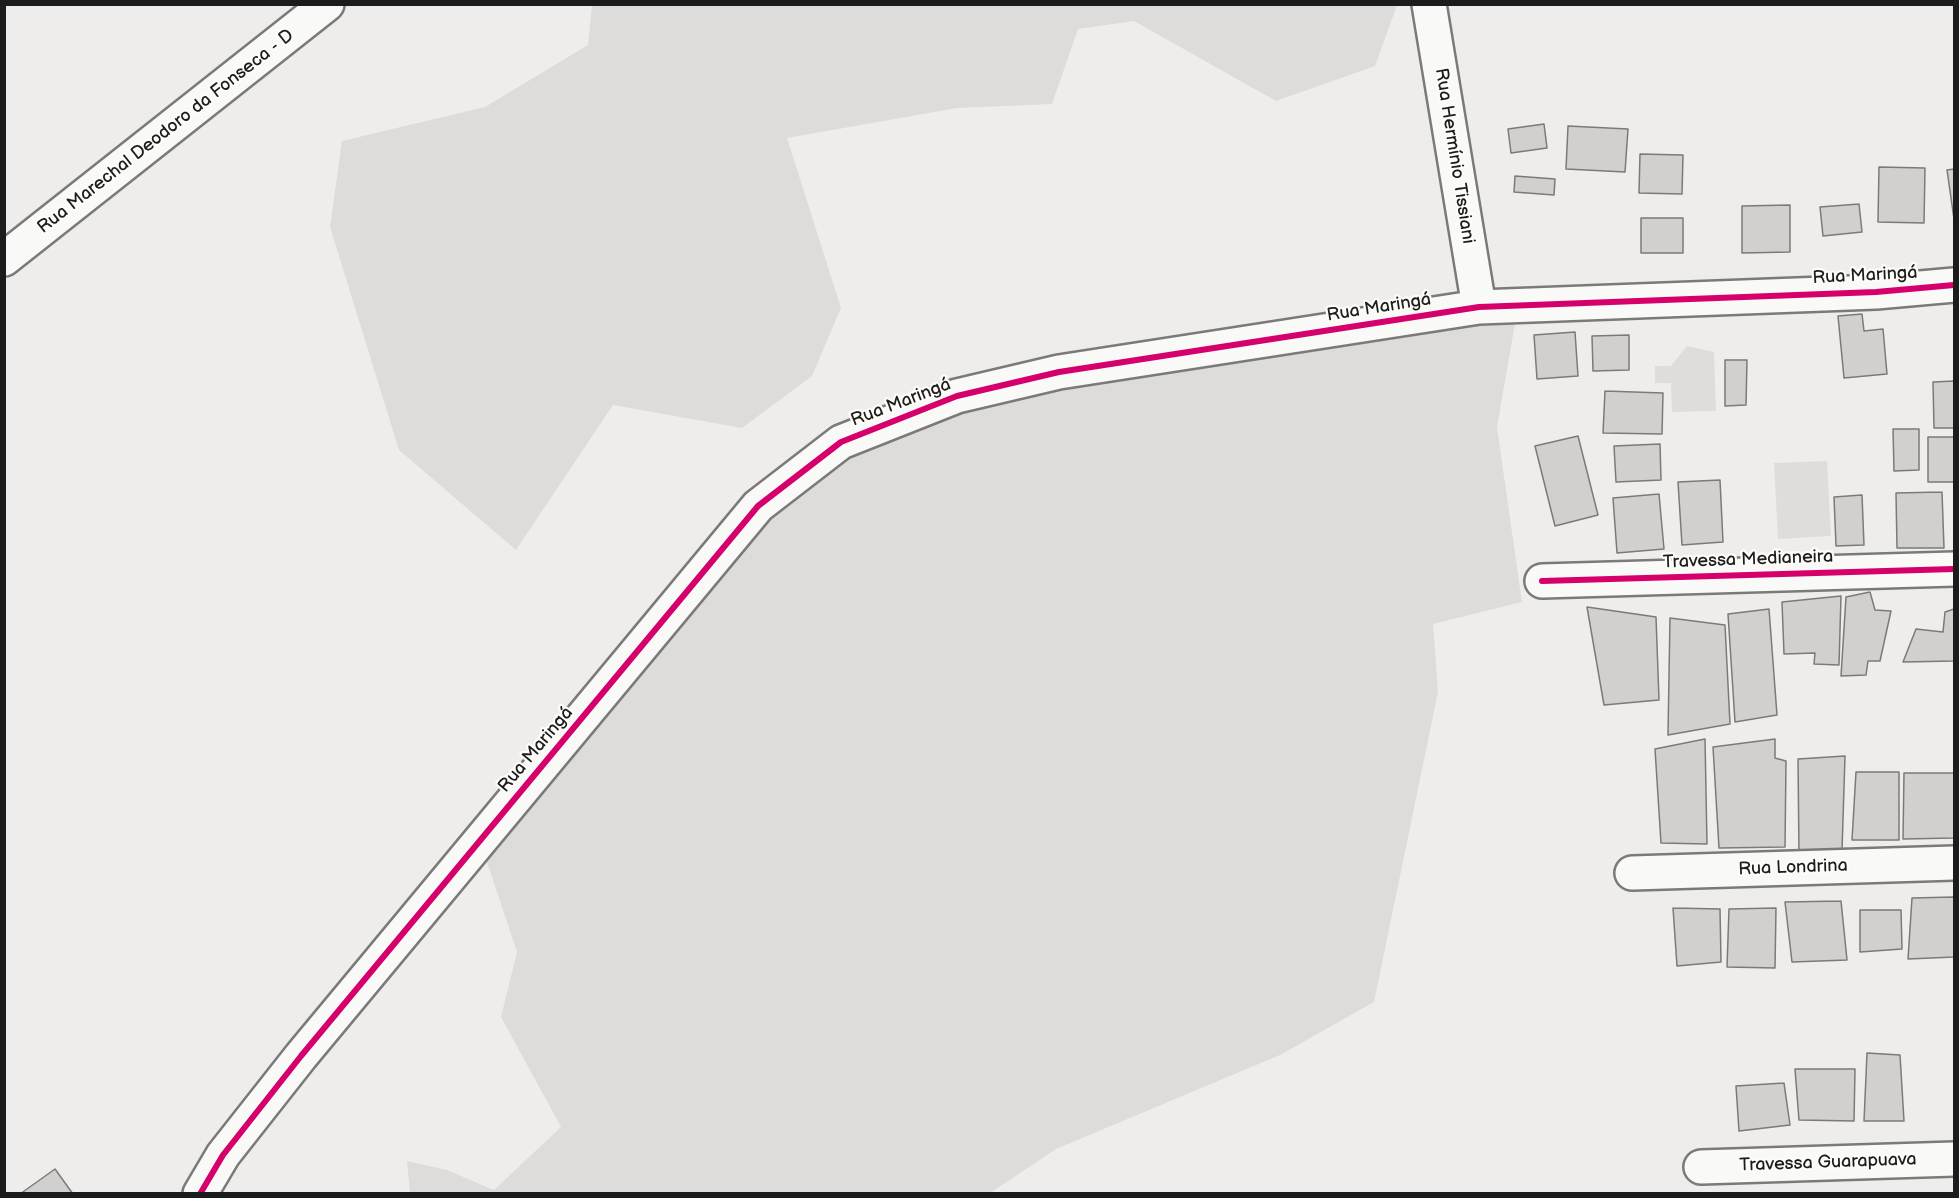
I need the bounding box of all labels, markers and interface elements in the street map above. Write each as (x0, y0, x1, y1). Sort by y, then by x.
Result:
street label: Rua Marechal Deodoro da Fonseca - D (34, 25, 298, 239)
street label: Rua Hermínio Tissiani (1429, 67, 1479, 245)
street label: Rua Maringá (1812, 262, 1918, 290)
street label: Rua Maringá (1325, 289, 1433, 327)
street label: Rua Maringá (848, 374, 954, 432)
street label: Travessa Medianeira (1662, 546, 1834, 574)
street label: Rua Maringá (494, 703, 578, 797)
street label: Rua Londrina (1738, 855, 1848, 881)
street label: Travessa Guarapuava (1739, 1149, 1917, 1177)

